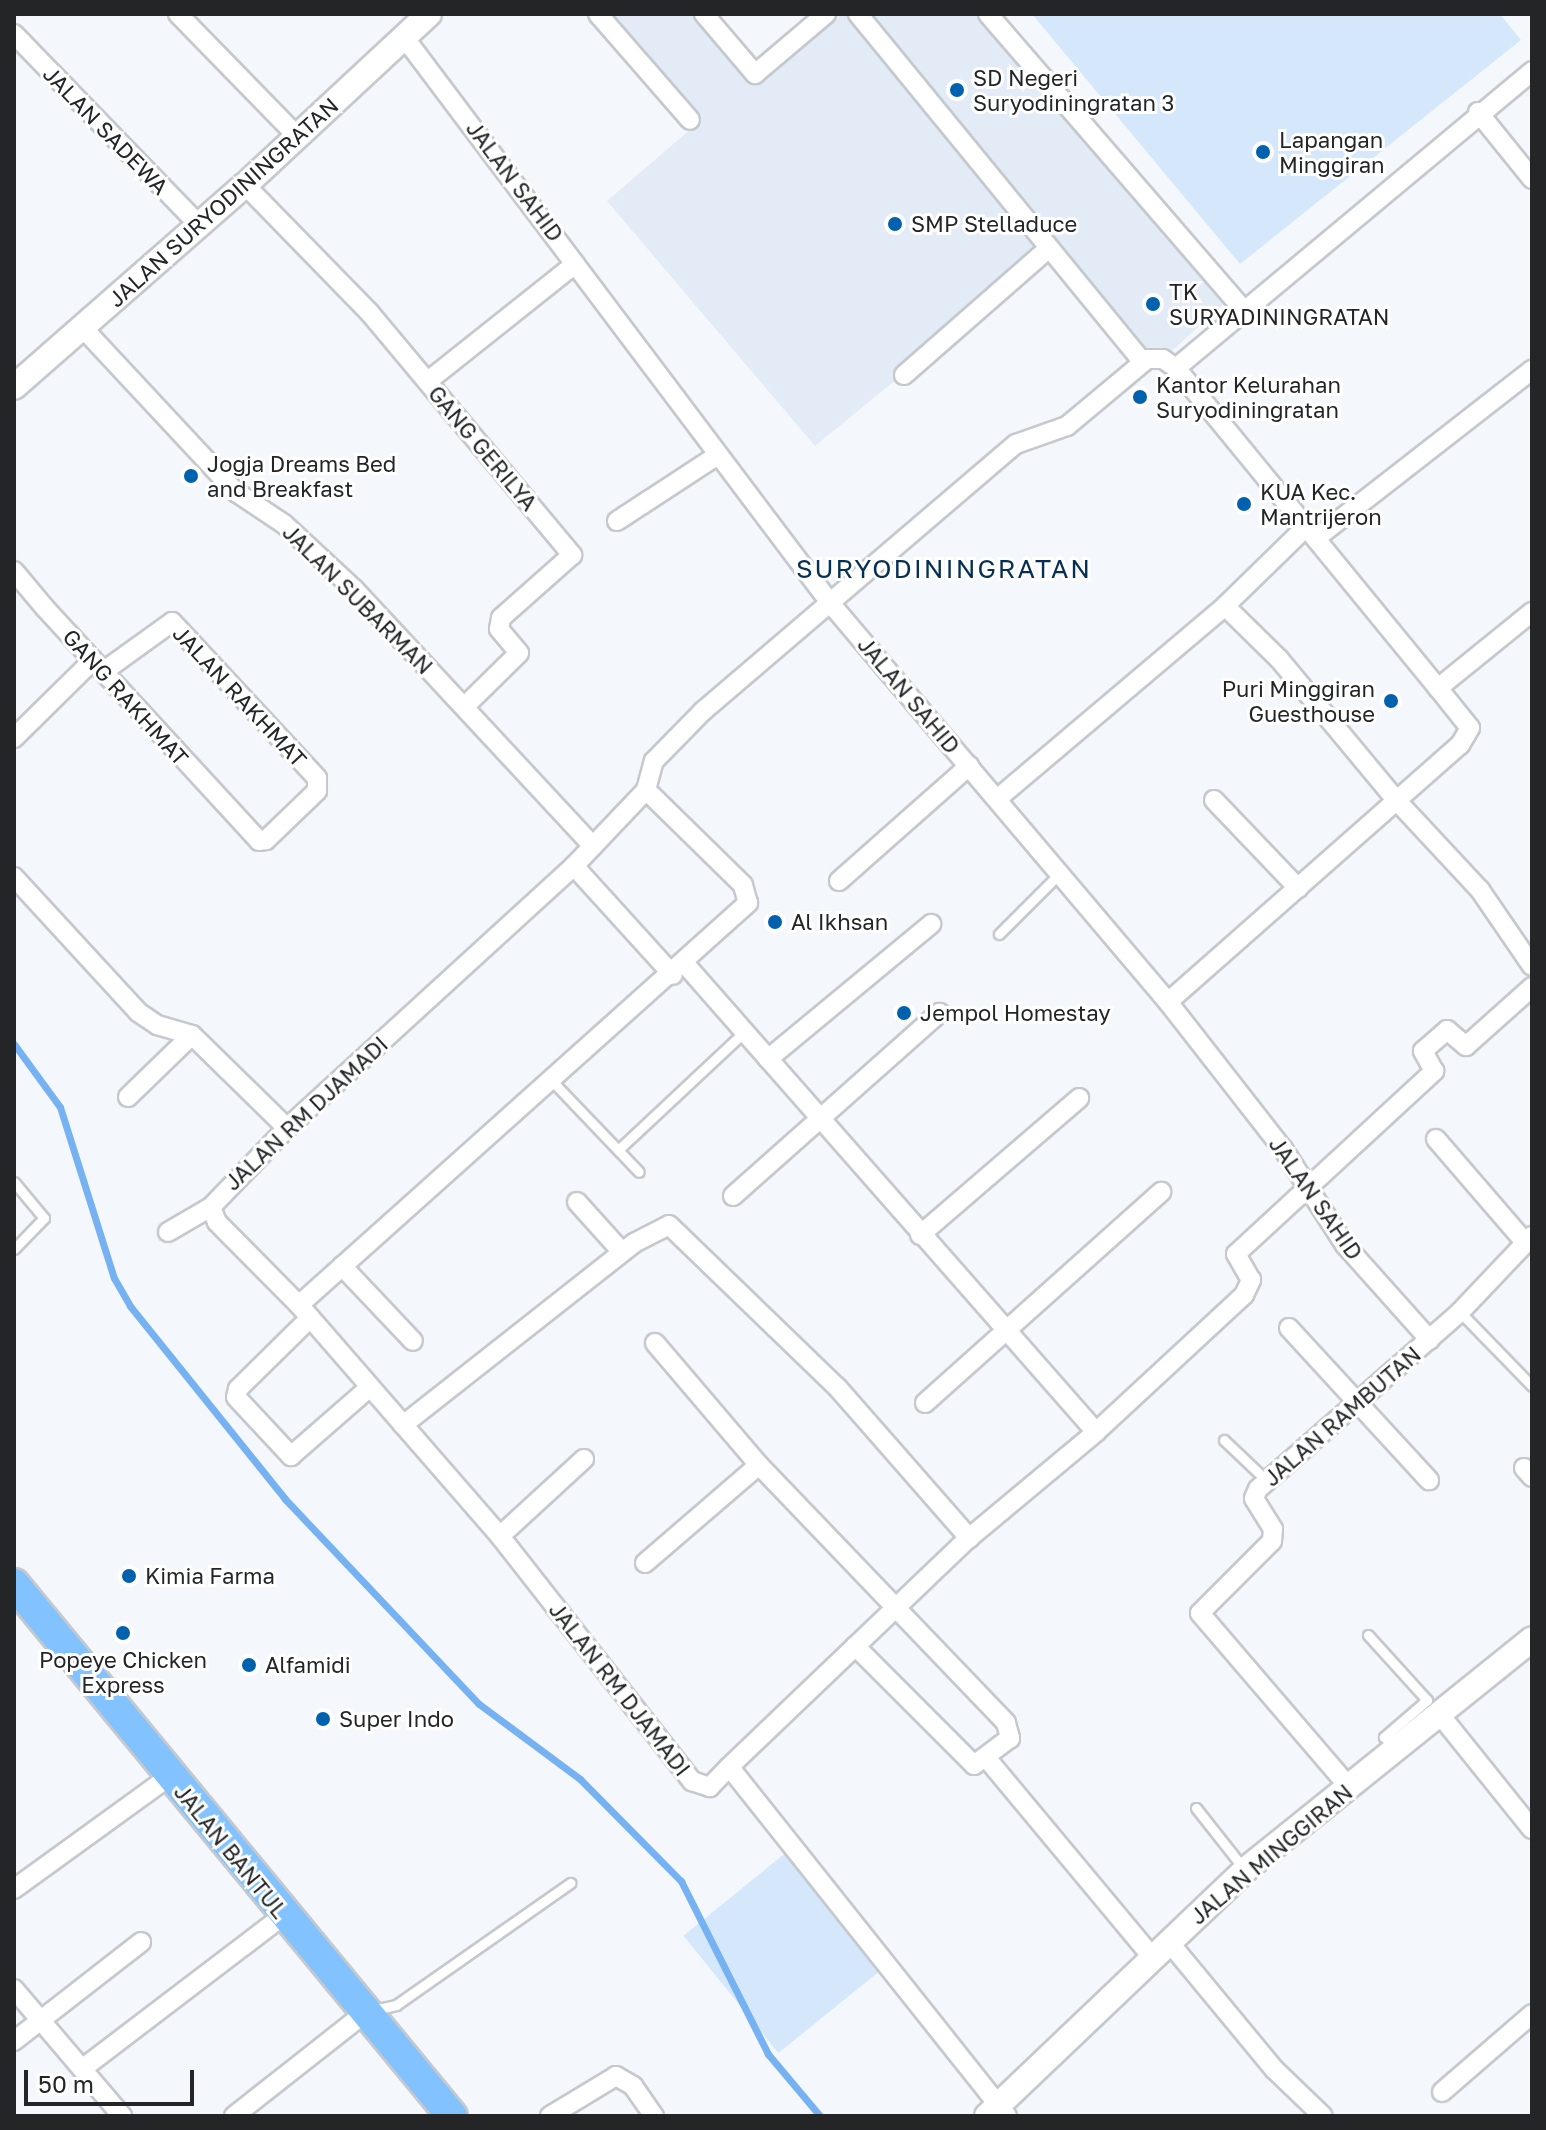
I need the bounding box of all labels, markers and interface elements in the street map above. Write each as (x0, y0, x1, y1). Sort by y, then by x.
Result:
street label: JALAN SADEWA (38, 60, 174, 200)
place label: SD Negeri Suryodiningratan 3 (973, 64, 1174, 116)
marker: SD Negeri Suryodiningratan 3 (948, 81, 966, 99)
street label: JALAN SURYODININGRATAN (103, 92, 343, 312)
street label: JALAN SAHID (461, 116, 569, 246)
place label: Lapangan Minggiran (1279, 126, 1385, 178)
marker: Lapangan Minggiran (1254, 143, 1272, 161)
place label: SMP Stelladuce (911, 211, 1077, 237)
marker: SMP Stelladuce (886, 215, 904, 233)
place label: TK SURYADININGRATAN (1169, 278, 1390, 330)
marker: TK SURYADININGRATAN (1144, 295, 1162, 313)
place label: Kantor Kelurahan Suryodiningratan (1156, 371, 1341, 422)
street label: GANG GERILYA (423, 380, 543, 516)
marker: Kantor Kelurahan Suryodiningratan (1131, 388, 1149, 406)
place label: Jogja Dreams Bed and Breakfast (207, 450, 396, 502)
marker: Jogja Dreams Bed and Breakfast (182, 467, 200, 485)
place label: KUA Kec. Mantrijeron (1260, 478, 1382, 530)
marker: KUA Kec. Mantrijeron (1235, 495, 1253, 513)
street label: JALAN SUBARMAN (278, 519, 438, 679)
district label: SURYODININGRATAN (796, 553, 1092, 585)
street label: JALAN RAKHMAT (168, 620, 312, 772)
street label: GANG RAKHMAT (58, 623, 194, 771)
street label: JALAN SAHID (853, 631, 965, 759)
place label: Puri Minggiran Guesthouse (1222, 675, 1375, 726)
marker: Puri Minggiran Guesthouse (1382, 692, 1400, 710)
place label: Al Ikhsan (791, 909, 888, 935)
marker: Al Ikhsan (766, 913, 784, 931)
place label: Jempol Homestay (920, 1000, 1111, 1026)
marker: Jempol Homestay (895, 1004, 913, 1022)
street label: JALAN RM DJAMADI (219, 1031, 393, 1195)
street label: JALAN SAHID (1264, 1131, 1368, 1265)
street label: JALAN RAMBUTAN (1258, 1341, 1426, 1491)
place label: Kimia Farma (145, 1563, 275, 1589)
marker: Kimia Farma (120, 1567, 138, 1585)
street label: JALAN RM DJAMADI (544, 1597, 696, 1781)
marker: Popeye Chicken Express (114, 1624, 132, 1642)
place label: Popeye Chicken Express (39, 1646, 207, 1698)
place label: Alfamidi (265, 1652, 351, 1678)
marker: Alfamidi (240, 1656, 258, 1674)
place label: Super Indo (339, 1706, 454, 1732)
marker: Super Indo (314, 1710, 332, 1728)
street label: JALAN BANTUL (169, 1779, 293, 1923)
street label: JALAN MINGGIRAN (1185, 1779, 1357, 1929)
scale bar (28, 2054, 198, 2104)
text: 50 m (38, 2069, 94, 2098)

